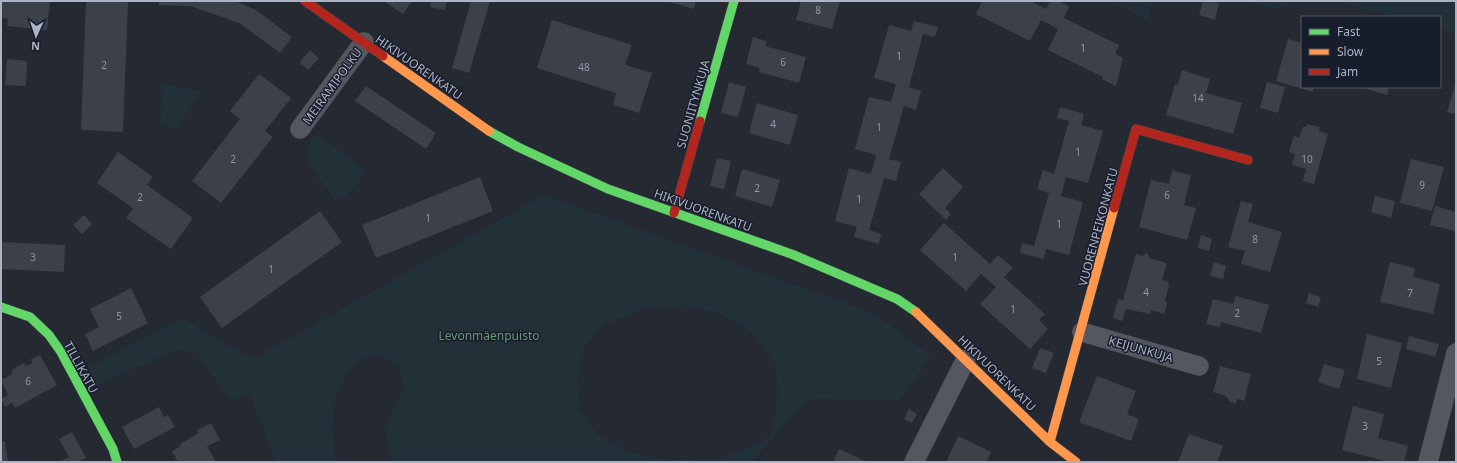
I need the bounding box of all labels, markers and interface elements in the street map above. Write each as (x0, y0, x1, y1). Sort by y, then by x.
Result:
house number: 8 (815, 3, 821, 17)
north arrow (16, 16, 56, 56)
legend (1301, 16, 1441, 88)
text: Fast (1337, 23, 1361, 40)
street label: HIKIVUORENKATU (372, 31, 466, 103)
text: N (31, 39, 40, 54)
house number: 1 (1080, 41, 1086, 55)
text: Slow (1337, 43, 1364, 60)
street label: MEIRAMIPOLKU (298, 44, 366, 128)
house number: 1 (896, 49, 902, 63)
house number: 6 (780, 55, 786, 69)
street label: SUONIITYNKUJA (672, 57, 714, 150)
house number: 2 (101, 58, 107, 72)
house number: 48 (578, 60, 590, 74)
text: Jam (1336, 63, 1358, 80)
house number: 14 (1192, 91, 1204, 105)
house number: 4 (770, 117, 776, 131)
house number: 1 (876, 120, 882, 134)
house number: 1 (1075, 145, 1081, 159)
house number: 2 (230, 152, 236, 166)
house number: 10 (1301, 152, 1313, 166)
street label: VUORENPEIKONKATU (1074, 166, 1122, 288)
house number: 9 (1419, 178, 1425, 192)
house number: 2 (754, 181, 760, 195)
street label: HIKIVUORENKATU (652, 184, 754, 236)
house number: 6 (1164, 188, 1170, 202)
house number: 2 (137, 190, 143, 204)
house number: 1 (856, 192, 862, 206)
house number: 1 (425, 211, 431, 225)
house number: 1 (1056, 217, 1062, 231)
house number: 8 (1252, 232, 1258, 246)
house number: 3 (30, 250, 36, 264)
house number: 1 (952, 250, 958, 264)
house number: 1 (268, 262, 274, 276)
house number: 4 (1143, 285, 1149, 299)
house number: 7 (1407, 286, 1413, 300)
house number: 1 (1010, 302, 1016, 316)
house number: 2 (1234, 306, 1240, 320)
house number: 5 (116, 309, 122, 323)
park label: Levonmäenpuisto (439, 327, 539, 344)
street label: HIKIVUORENKATU (954, 331, 1040, 415)
street label: KEIJUNKUJA (1107, 332, 1176, 366)
street label: TILLIKATU (60, 338, 102, 396)
house number: 5 (1376, 354, 1382, 368)
house number: 6 (25, 374, 31, 388)
house number: 3 (1362, 419, 1368, 433)

